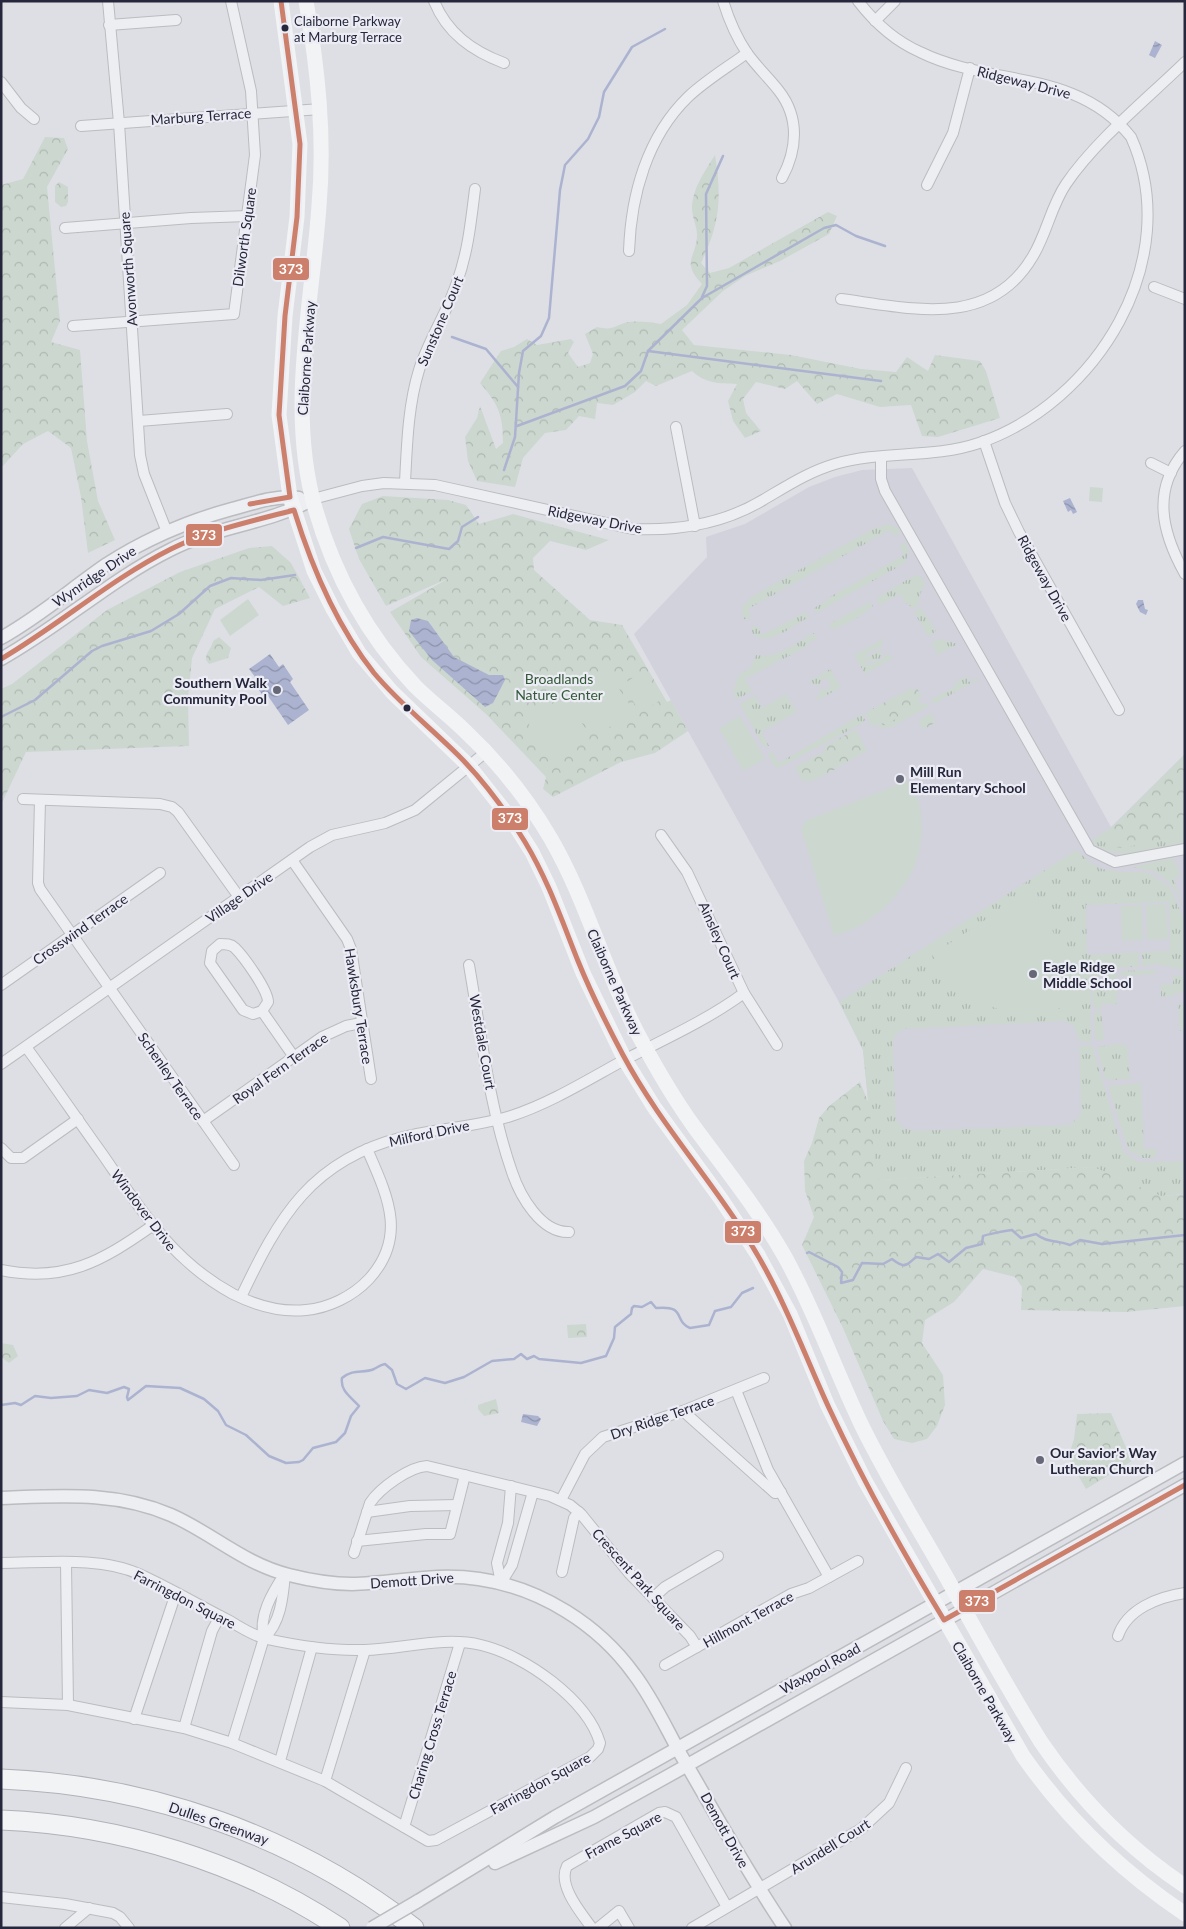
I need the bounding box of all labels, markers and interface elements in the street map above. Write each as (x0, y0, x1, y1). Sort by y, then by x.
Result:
place label: Claiborne Parkway at Marburg Terrace (294, 13, 402, 45)
marker: Claiborne Parkway at Marburg Terrace (280, 23, 290, 33)
street label: Ridgeway Drive (975, 62, 1073, 102)
street label: Marburg Terrace (150, 104, 252, 128)
street label: Dilworth Square (229, 186, 259, 288)
street label: Avonworth Square (116, 211, 140, 327)
line badge: 373 (272, 257, 310, 281)
text: 373 (279, 260, 303, 277)
street label: Sunstone Court (413, 274, 467, 368)
street label: Claiborne Parkway (294, 299, 319, 416)
street label: Ridgeway Drive (546, 502, 644, 536)
line badge: 373 (185, 523, 223, 547)
text: 373 (192, 526, 216, 543)
street label: Ridgeway Drive (1014, 532, 1076, 624)
street label: Wynridge Drive (49, 542, 139, 610)
park label: Broadlands Nature Center (515, 670, 603, 703)
place label: Southern Walk Community Pool (163, 674, 268, 707)
marker: Southern Walk Community Pool (271, 684, 283, 696)
unlabelled marker (402, 703, 412, 713)
place label: Mill Run Elementary School (910, 763, 1026, 796)
marker: Mill Run Elementary School (894, 773, 906, 785)
line badge: 373 (491, 807, 529, 831)
text: 373 (498, 809, 522, 826)
street label: Village Drive (202, 868, 276, 926)
street label: Crosswind Terrace (29, 890, 131, 968)
street label: Ainsley Court (695, 899, 745, 981)
street label: Claiborne Parkway (584, 926, 646, 1039)
street label: Hawksbury Terrace (341, 947, 377, 1065)
place label: Eagle Ridge Middle School (1043, 958, 1132, 991)
marker: Eagle Ridge Middle School (1027, 968, 1039, 980)
street label: Westdale Court (466, 993, 500, 1091)
street label: Schenley Terrace (135, 1029, 207, 1123)
street label: Royal Fern Terrace (229, 1029, 331, 1107)
street label: Milford Drive (387, 1116, 471, 1150)
street label: Windover Drive (108, 1166, 180, 1254)
line badge: 373 (724, 1220, 762, 1244)
text: 373 (731, 1222, 755, 1239)
street label: Dry Ridge Terrace (608, 1391, 716, 1443)
place label: Our Savior's Way Lutheran Church (1050, 1444, 1157, 1477)
marker: Our Savior's Way Lutheran Church (1034, 1454, 1046, 1466)
street label: Crescent Park Square (589, 1525, 689, 1633)
street label: Farringdon Square (131, 1566, 239, 1632)
street label: Demott Drive (370, 1569, 454, 1591)
street label: Hillmont Terrace (700, 1587, 796, 1651)
line badge: 373 (958, 1589, 996, 1613)
text: 373 (965, 1592, 989, 1609)
street label: Claiborne Parkway (949, 1638, 1021, 1747)
street label: Waxpool Road (777, 1639, 863, 1697)
street label: Charing Cross Terrace (404, 1669, 460, 1801)
street label: Farringdon Square (487, 1748, 593, 1818)
street label: Demott Drive (697, 1789, 753, 1871)
street label: Dulles Greenway (167, 1798, 272, 1848)
street label: Frame Square (582, 1808, 664, 1862)
street label: Arundell Court (787, 1815, 873, 1877)

